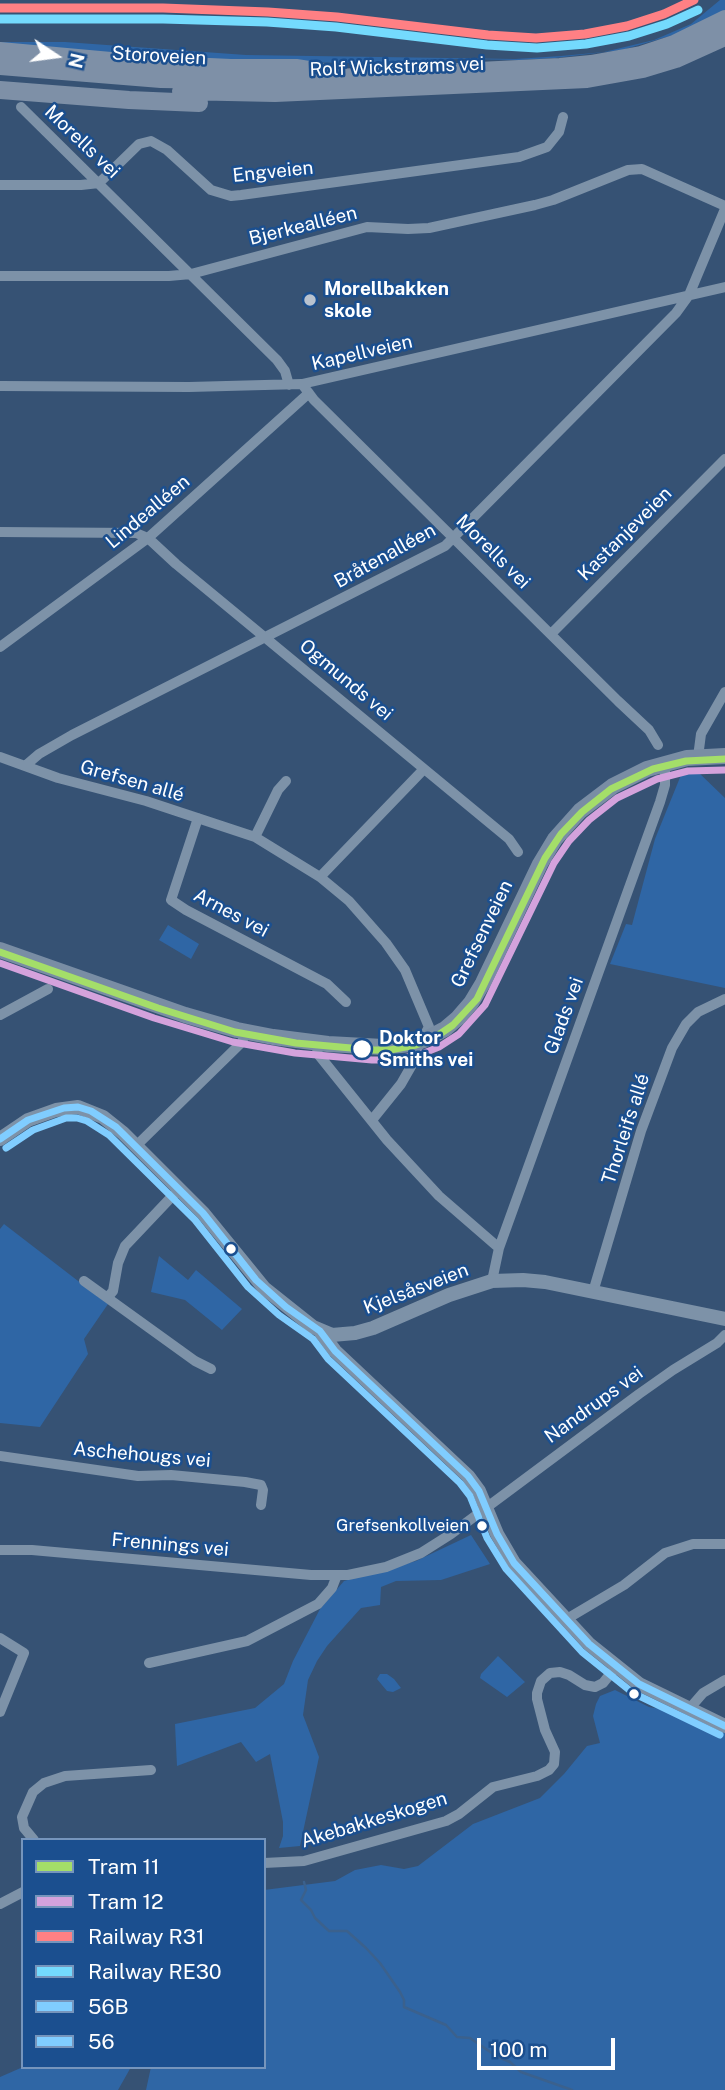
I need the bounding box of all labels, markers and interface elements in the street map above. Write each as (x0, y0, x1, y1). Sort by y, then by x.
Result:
north arrow (21, 21, 91, 91)
street label: Storoveien (111, 42, 207, 70)
text: N (64, 51, 89, 70)
street label: Rolf Wickstrøms vei (309, 53, 485, 81)
street label: Morells vei (40, 101, 124, 183)
street label: Engveien (232, 156, 314, 188)
street label: Bjerkealléen (247, 202, 359, 250)
place label: Morellbakken skole (324, 278, 449, 322)
marker: Morellbakken skole (302, 292, 318, 308)
street label: Kapellveien (309, 330, 415, 376)
street label: Lindealléen (101, 470, 195, 554)
street label: Kastanjeveien (573, 482, 677, 586)
street label: Morells vei (451, 510, 535, 594)
street label: Bråtenalléen (330, 519, 440, 593)
street label: Ogmunds vei (295, 634, 397, 726)
street label: Grefsen allé (77, 755, 187, 807)
street label: Grefsenveien (446, 877, 518, 991)
street label: Arnes vei (190, 884, 272, 942)
street label: Glads vei (540, 974, 588, 1058)
place label: Doktor Smiths vei (379, 1027, 473, 1071)
marker: Doktor Smiths vei (351, 1038, 373, 1060)
street label: Thorleifs allé (597, 1071, 655, 1187)
unlabelled marker (224, 1242, 238, 1256)
street label: Kjelsåsveien (360, 1259, 472, 1319)
street label: Nandrups vei (540, 1362, 648, 1448)
street label: Aschehougs vei (72, 1438, 212, 1472)
place label: Grefsenkollveien (336, 1516, 469, 1536)
marker: Grefsenkollveien (475, 1519, 489, 1533)
street label: Frennings vei (110, 1529, 230, 1561)
unlabelled marker (627, 1687, 641, 1701)
street label: Akebakkeskogen (298, 1787, 450, 1853)
legend (21, 1838, 266, 2069)
text: Tram 11 (88, 1854, 160, 1879)
text: Tram 12 (88, 1889, 164, 1914)
text: Railway R31 (88, 1924, 205, 1949)
text: Railway RE30 (88, 1959, 222, 1984)
text: 56B (88, 1994, 129, 2019)
scale bar (480, 2024, 618, 2068)
text: 56 (88, 2029, 115, 2054)
text: 100 m (490, 2037, 547, 2062)

